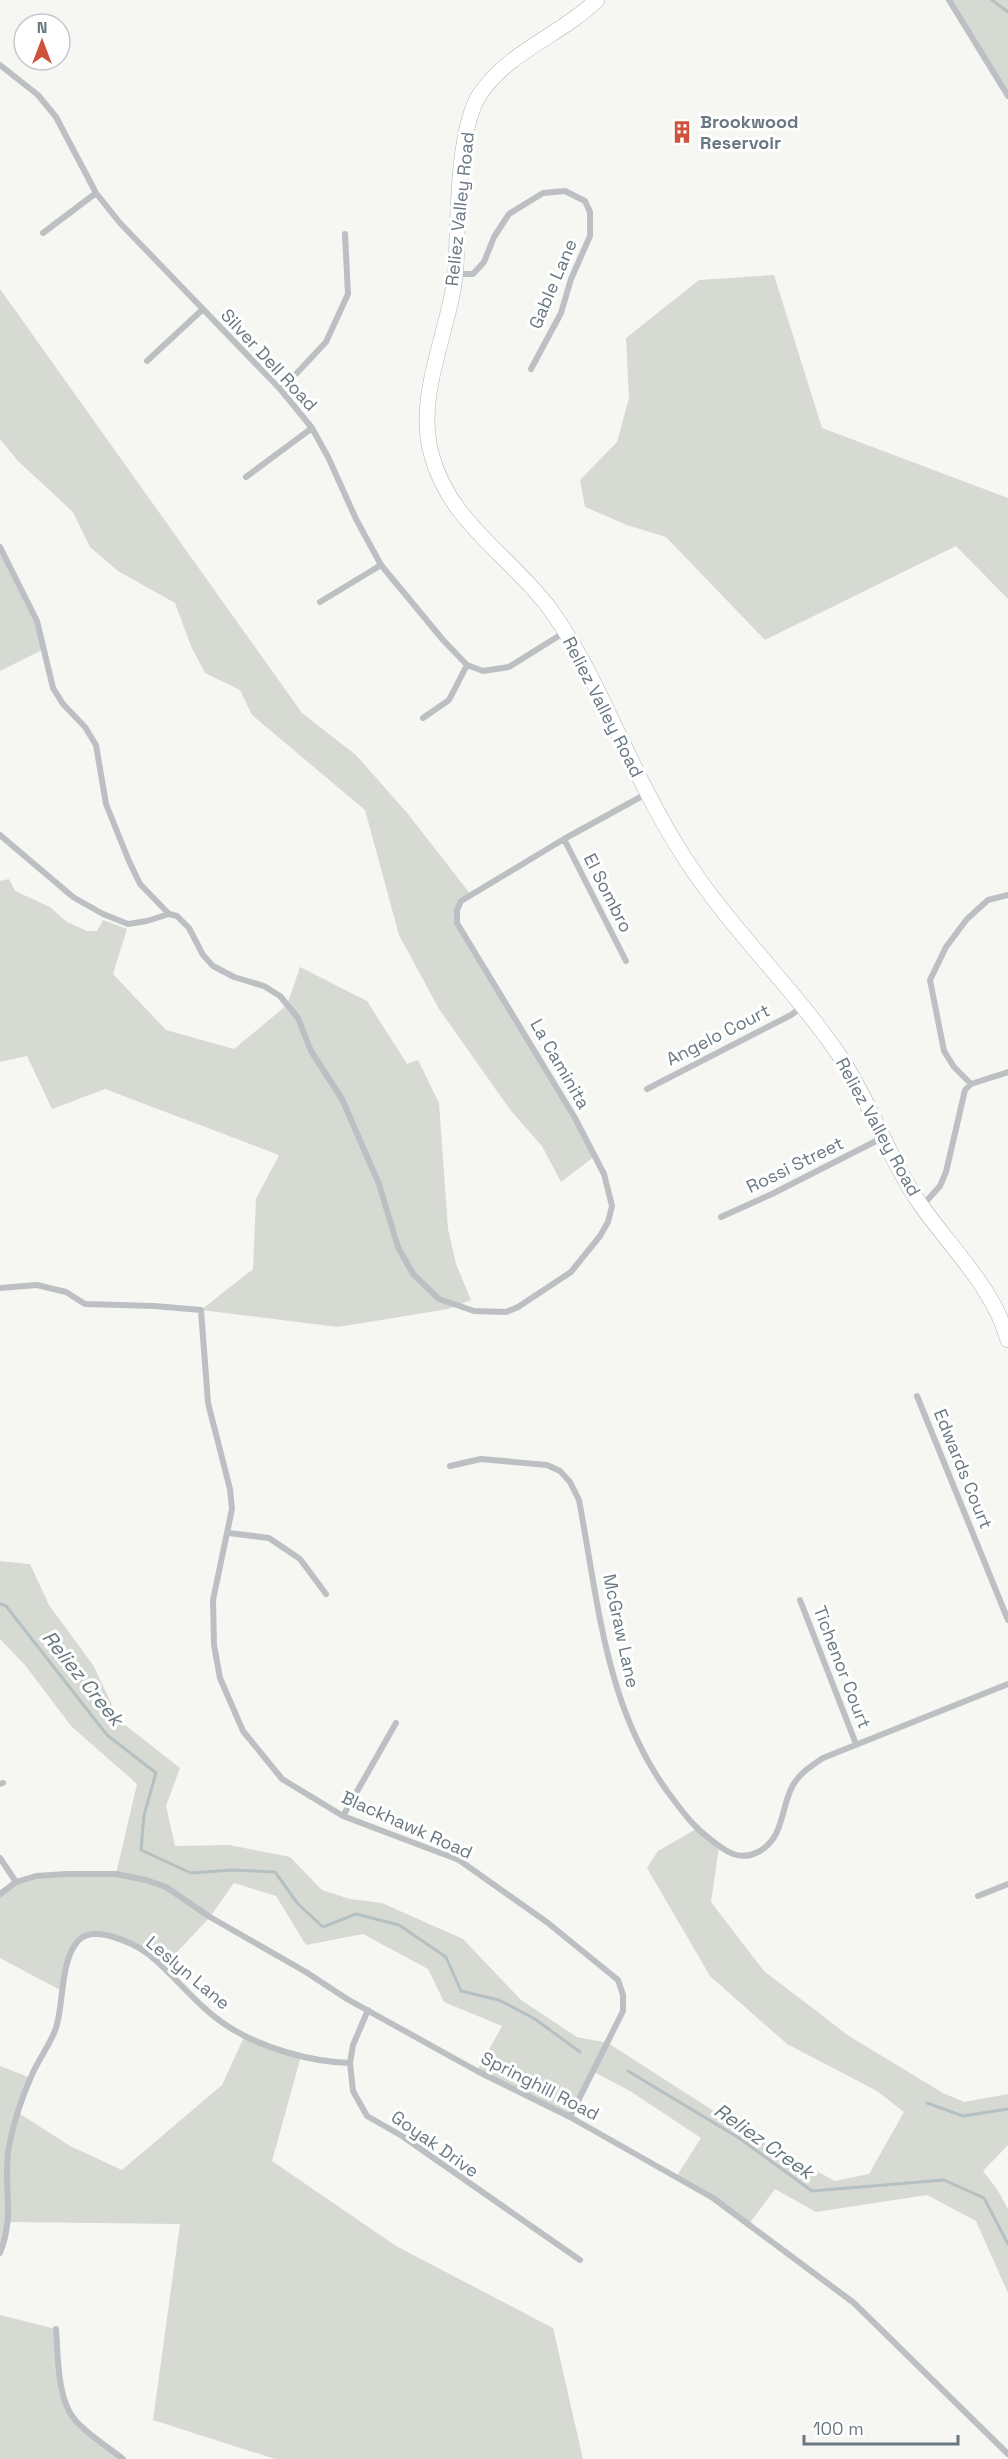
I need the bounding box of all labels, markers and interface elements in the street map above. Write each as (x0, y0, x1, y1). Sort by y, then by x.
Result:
north arrow (12, 12, 72, 72)
text: N (37, 17, 47, 38)
place label: Brookwood Reservoir (700, 110, 799, 154)
building icon: Brookwood Reservoir (669, 119, 695, 145)
street label: Reliez Valley Road (440, 131, 479, 287)
street label: Gable Lane (523, 235, 582, 332)
street label: Silver Dell Road (216, 304, 323, 416)
street label: Reliez Valley Road (558, 632, 649, 781)
street label: El Sombro (579, 849, 638, 936)
street label: Angelo Court (662, 999, 774, 1071)
street label: La Caminita (525, 1014, 596, 1113)
street label: Reliez Valley Road (831, 1053, 926, 1200)
street label: Rossi Street (742, 1131, 847, 1198)
street label: Edwards Court (929, 1405, 998, 1532)
street label: McGraw Lane (598, 1572, 645, 1690)
street label: Tichenor Court (809, 1602, 876, 1731)
water label: Reliez Creek (36, 1625, 131, 1733)
street label: Blackhawk Road (338, 1785, 476, 1864)
street label: Leslyn Lane (142, 1931, 235, 2014)
street label: Springhill Road (477, 2046, 603, 2125)
water label: Reliez Creek (709, 2097, 821, 2186)
street label: Goyak Drive (387, 2105, 484, 2182)
scale bar (804, 2408, 958, 2446)
text: 100 m (813, 2417, 864, 2440)

